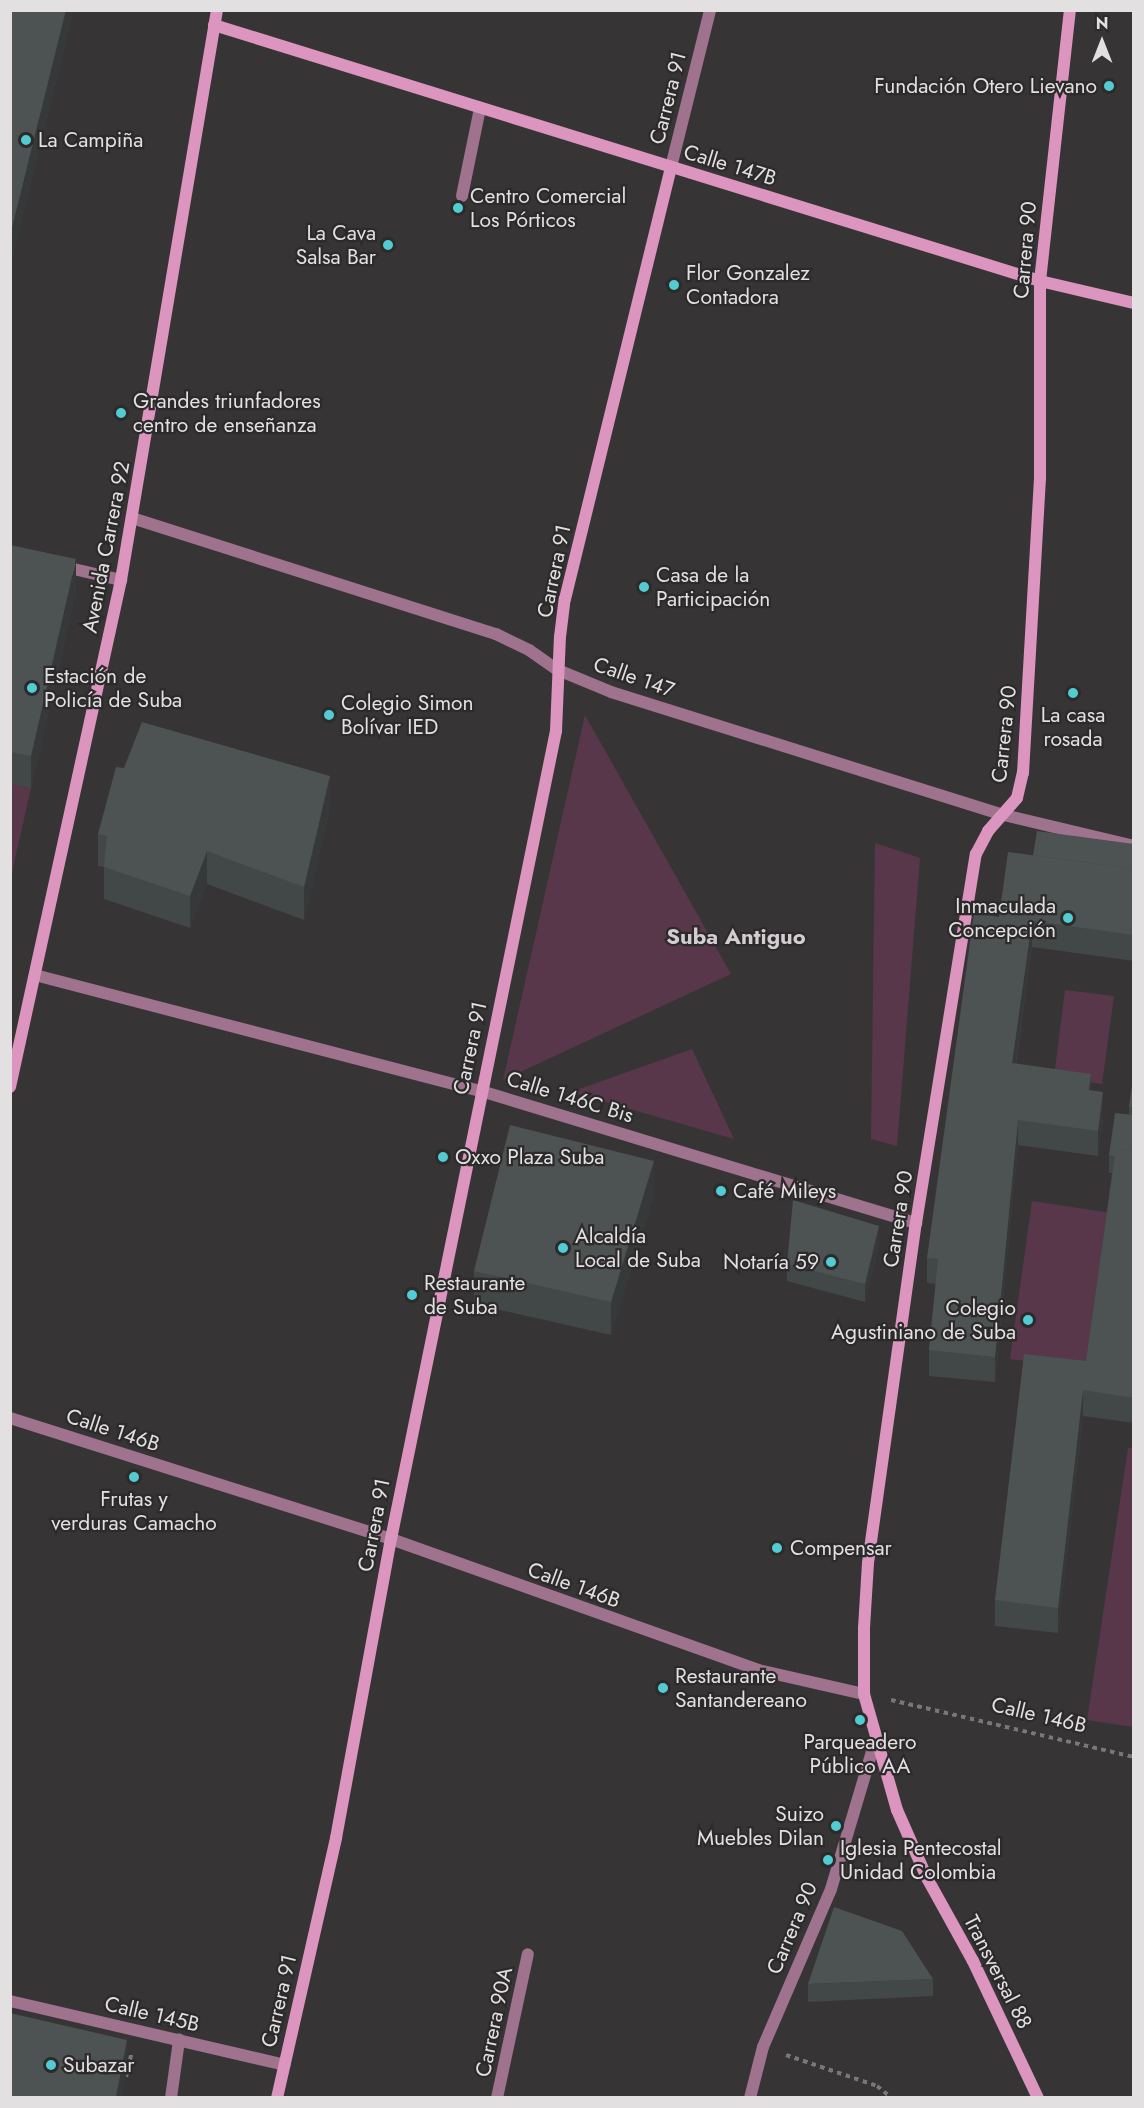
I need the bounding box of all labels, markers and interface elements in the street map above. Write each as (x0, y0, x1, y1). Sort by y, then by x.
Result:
north arrow (1072, 12, 1132, 72)
text: N (1096, 12, 1108, 35)
street label: Carrera 91 (644, 49, 692, 147)
place label: Fundación Otero Lievano (874, 73, 1097, 99)
marker: Fundación Otero Lievano (1102, 79, 1116, 93)
place label: La Campiña (38, 127, 143, 153)
marker: La Campiña (19, 133, 33, 147)
street label: Calle 147B (681, 139, 779, 191)
place label: Centro Comercial Los Pórticos (470, 183, 626, 233)
street label: Carrera 90 (1008, 200, 1042, 300)
marker: Centro Comercial Los Pórticos (451, 201, 465, 215)
place label: La Cava Salsa Bar (296, 220, 376, 270)
marker: La Cava Salsa Bar (381, 238, 395, 252)
place label: Flor Gonzalez Contadora (686, 260, 810, 310)
marker: Flor Gonzalez Contadora (667, 278, 681, 292)
place label: Grandes triunfadores centro de enseñanza (133, 388, 321, 438)
marker: Grandes triunfadores centro de enseñanza (114, 406, 128, 420)
street label: Avenida Carrera 92 (77, 459, 135, 635)
street label: Carrera 91 (532, 522, 576, 620)
place label: Casa de la Participación (656, 562, 770, 612)
marker: Casa de la Participación (637, 580, 651, 594)
street label: Calle 147 (590, 651, 678, 703)
place label: Estación de Policía de Suba (44, 663, 182, 713)
marker: Estación de Policía de Suba (25, 681, 39, 695)
street label: Carrera 90 (986, 684, 1022, 784)
marker: La casa rosada (1066, 686, 1080, 700)
place label: Colegio Simon Bolívar IED (341, 690, 474, 740)
place label: La casa rosada (1041, 702, 1105, 752)
marker: Colegio Simon Bolívar IED (322, 708, 336, 722)
place label: Inmaculada Concepción (948, 893, 1056, 943)
marker: Inmaculada Concepción (1061, 911, 1075, 925)
district label: Suba Antiguo (666, 924, 806, 950)
street label: Carrera 91 (448, 999, 492, 1097)
street label: Calle 146C Bis (503, 1066, 637, 1128)
place label: Oxxo Plaza Suba (455, 1144, 604, 1170)
marker: Oxxo Plaza Suba (436, 1150, 450, 1164)
street label: Carrera 90 (878, 1169, 918, 1269)
place label: Café Mileys (733, 1178, 836, 1204)
marker: Café Mileys (714, 1184, 728, 1198)
place label: Alcaldía Local de Suba (575, 1223, 701, 1273)
marker: Alcaldía Local de Suba (556, 1241, 570, 1255)
place label: Notaría 59 (723, 1249, 819, 1275)
marker: Notaría 59 (824, 1255, 838, 1269)
place label: Restaurante de Suba (424, 1270, 525, 1320)
marker: Restaurante de Suba (405, 1288, 419, 1302)
place label: Colegio Agustiniano de Suba (831, 1295, 1016, 1345)
marker: Colegio Agustiniano de Suba (1021, 1313, 1035, 1327)
street label: Calle 146B (63, 1403, 163, 1457)
marker: Frutas y verduras Camacho (127, 1470, 141, 1484)
street label: Carrera 91 (353, 1476, 395, 1574)
place label: Frutas y verduras Camacho (51, 1486, 217, 1536)
place label: Compensar (790, 1535, 892, 1561)
marker: Compensar (768, 1539, 786, 1557)
street label: Calle 146B (524, 1557, 624, 1613)
place label: Restaurante Santandereano (675, 1663, 807, 1713)
marker: Restaurante Santandereano (656, 1681, 670, 1695)
street label: Calle 146B (989, 1692, 1089, 1738)
marker: Parqueadero Público AA (853, 1713, 867, 1727)
place label: Parqueadero Público AA (804, 1729, 916, 1779)
place label: Suizo Muebles Dilan (697, 1801, 824, 1851)
marker: Suizo Muebles Dilan (829, 1819, 843, 1833)
place label: Iglesia Pentecostal Unidad Colombia (840, 1835, 1002, 1885)
marker: Iglesia Pentecostal Unidad Colombia (821, 1853, 835, 1867)
street label: Carrera 90 (761, 1878, 823, 1978)
street label: Transversal 88 (959, 1911, 1037, 2033)
street label: Carrera 91 (256, 1952, 302, 2050)
street label: Carrera 90A (470, 1965, 518, 2079)
street label: Calle 145B (102, 1991, 202, 2037)
place label: Subazar (63, 2052, 135, 2078)
marker: Subazar (44, 2058, 58, 2072)

